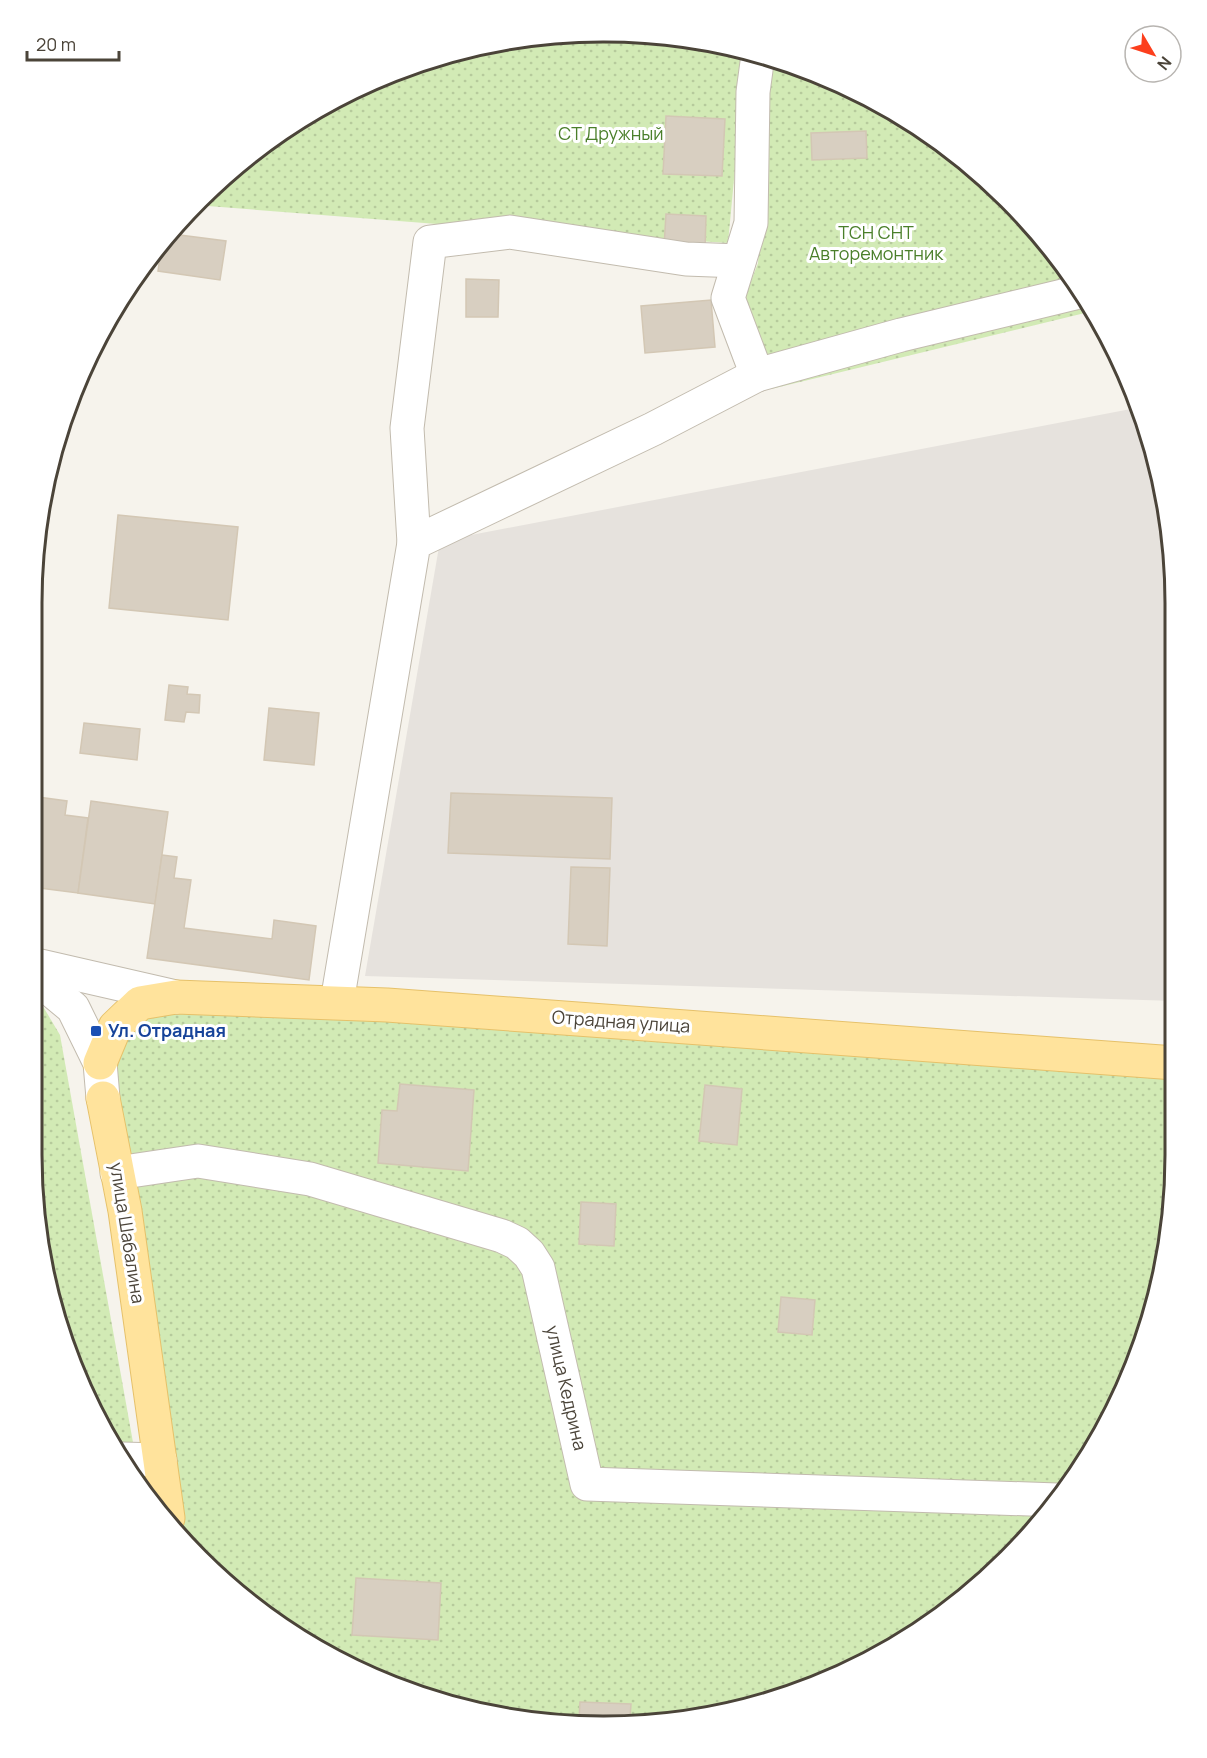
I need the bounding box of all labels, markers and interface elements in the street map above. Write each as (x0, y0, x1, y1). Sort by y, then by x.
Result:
scale bar (27, 24, 118, 62)
north arrow (1123, 24, 1183, 84)
text: 20 m (36, 32, 76, 56)
text: N (1152, 52, 1177, 75)
park label: СТ Дружный (558, 121, 664, 145)
park label: ТСН СНТ Авторемонтник (809, 220, 944, 265)
street label: Отрадная улица (551, 1004, 691, 1038)
place label: Ул. Отрадная (108, 1018, 226, 1042)
marker: Ул. Отрадная (89, 1024, 103, 1038)
street label: улица Шабалина (105, 1161, 151, 1305)
street label: улица Кедрина (541, 1323, 593, 1453)

